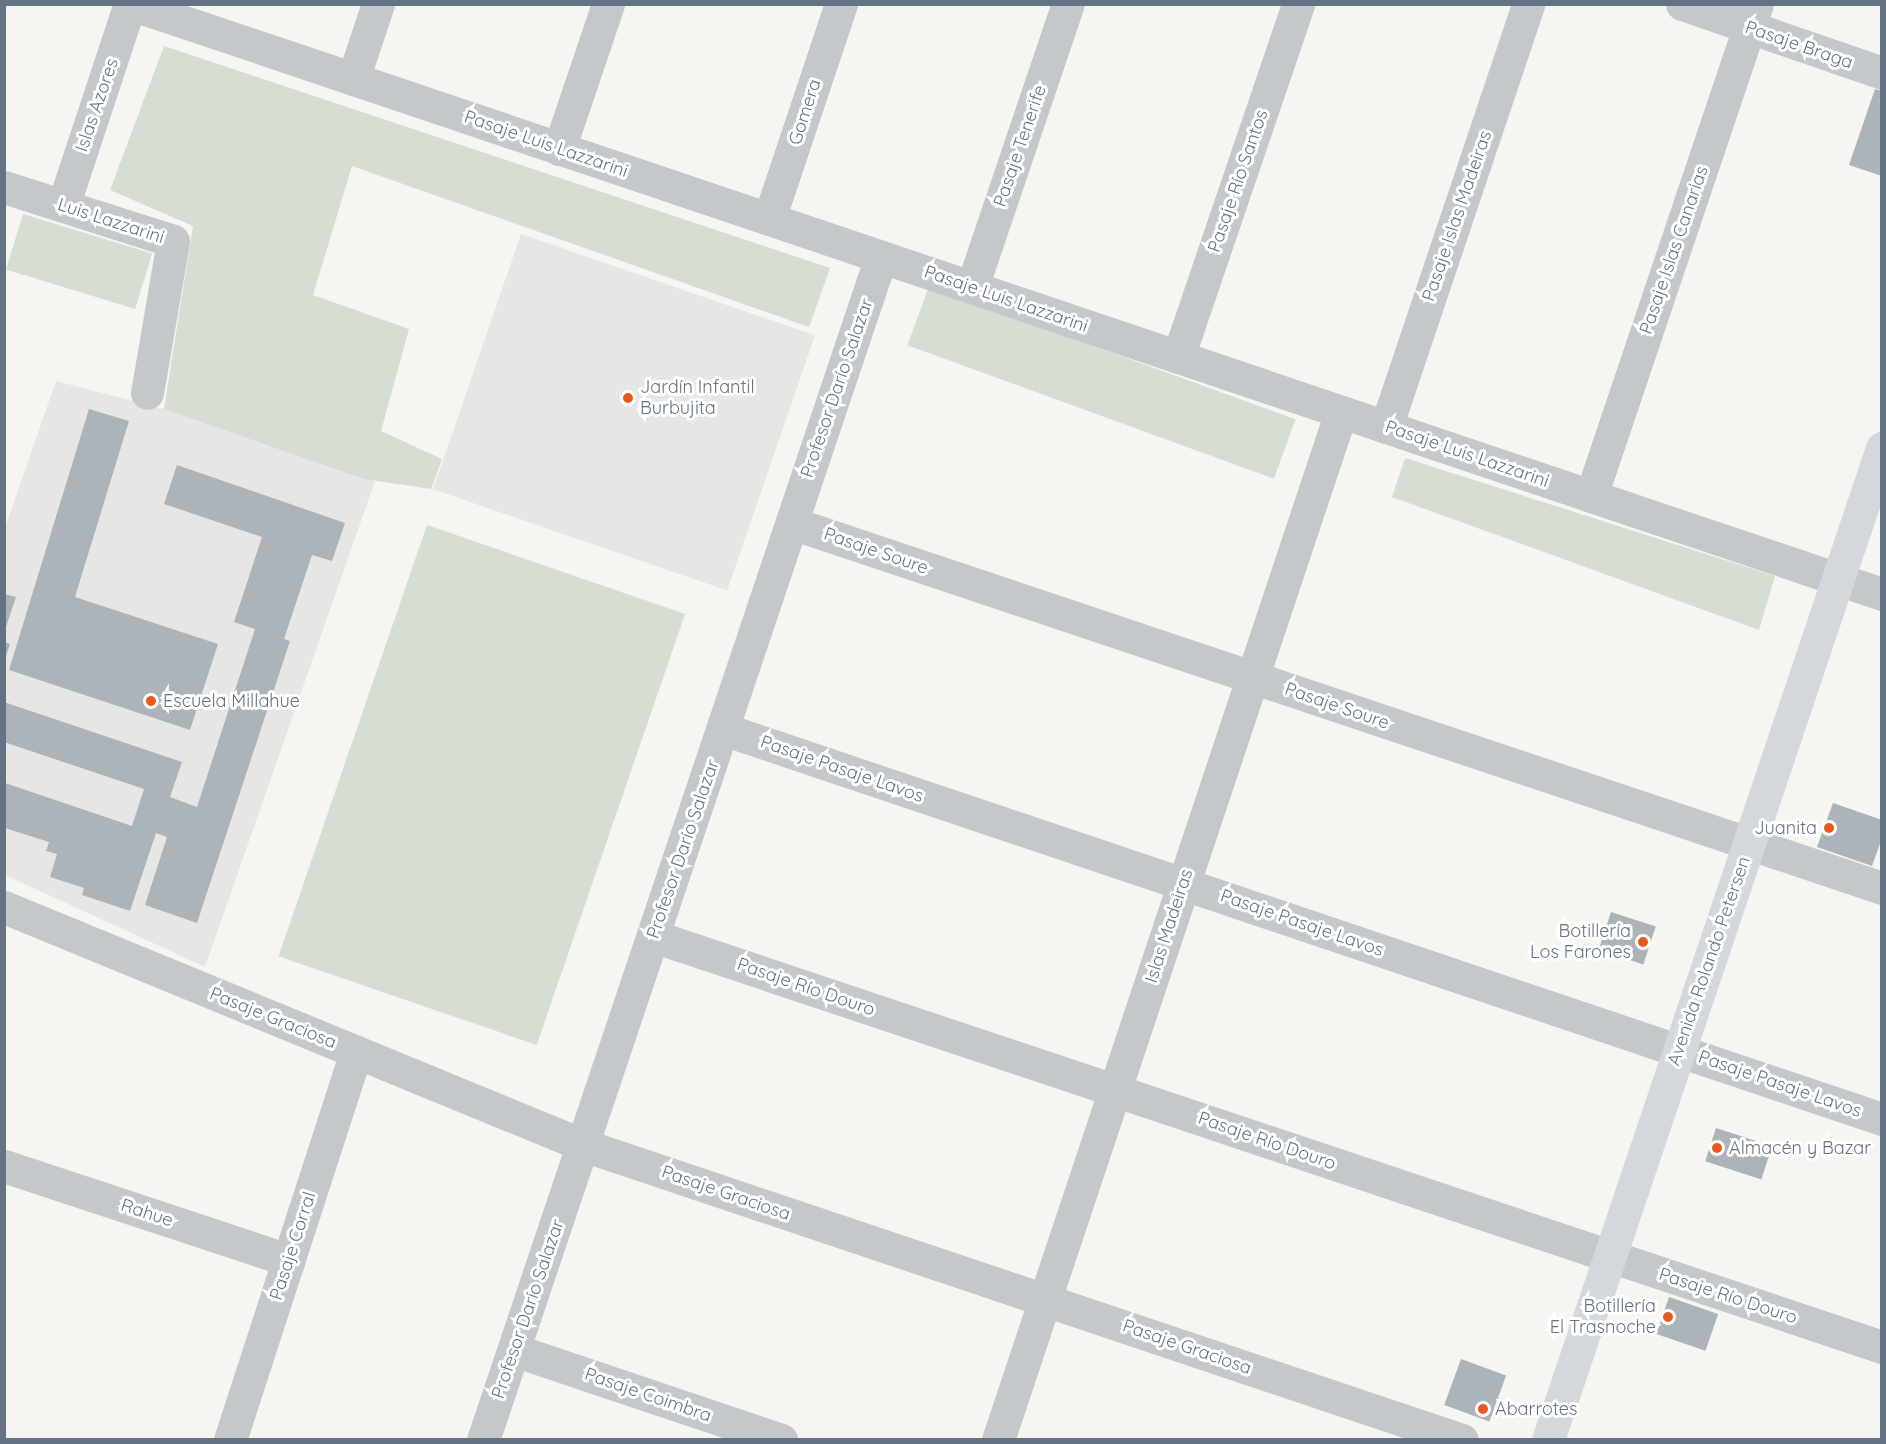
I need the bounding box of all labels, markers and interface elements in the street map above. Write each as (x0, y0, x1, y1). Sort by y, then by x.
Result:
street label: Pasaje Braga (1742, 16, 1856, 74)
street label: Islas Azores (71, 55, 123, 155)
street label: Gomera (784, 77, 826, 147)
street label: Pasaje Tenerife (989, 82, 1051, 210)
street label: Pasaje Luis Lazzarini (461, 106, 631, 182)
street label: Pasaje Río Santos (1203, 107, 1273, 255)
street label: Pasaje Islas Madeiras (1418, 128, 1496, 304)
street label: Pasaje Islas Canarias (1635, 163, 1713, 337)
street label: Luis Lazzarini (55, 194, 167, 248)
street label: Pasaje Luis Lazzarini (921, 261, 1091, 337)
street label: Profesor Darío Salazar (796, 296, 878, 480)
place label: Jardín Infantil Burbujita (640, 377, 755, 420)
marker: Jardín Infantil Burbujita (621, 391, 635, 405)
street label: Pasaje Luis Lazzarini (1382, 416, 1552, 492)
street label: Pasaje Soure (821, 523, 931, 579)
street label: Pasaje Soure (1282, 678, 1392, 734)
place label: Escuela Millahue (163, 690, 300, 712)
marker: Escuela Millahue (144, 694, 158, 708)
street label: Pasaje Pasaje Lavos (758, 731, 926, 807)
street label: Profesor Darío Salazar (642, 757, 724, 941)
place label: Juanita (1754, 817, 1817, 839)
marker: Juanita (1822, 821, 1836, 835)
street label: Avenida Rolando Petersen (1663, 854, 1755, 1068)
street label: Islas Madeiras (1140, 866, 1198, 986)
street label: Pasaje Pasaje Lavos (1218, 885, 1386, 961)
place label: Botillería Los Farones (1530, 921, 1631, 964)
marker: Botillería Los Farones (1636, 935, 1650, 949)
street label: Pasaje Río Douro (734, 953, 878, 1021)
street label: Pasaje Graciosa (207, 983, 339, 1053)
street label: Pasaje Pasaje Lavos (1696, 1046, 1864, 1122)
street label: Pasaje Río Douro (1195, 1107, 1339, 1175)
place label: Almacén y Bazar (1729, 1137, 1871, 1159)
marker: Almacén y Bazar (1710, 1141, 1724, 1155)
street label: Pasaje Graciosa (659, 1161, 793, 1225)
street label: Pasaje Corral (265, 1189, 321, 1303)
street label: Rahue (118, 1194, 176, 1232)
street label: Profesor Darío Salazar (487, 1217, 569, 1401)
street label: Pasaje Río Douro (1656, 1263, 1800, 1329)
place label: Botillería El Trasnoche (1550, 1296, 1656, 1338)
marker: Botillería El Trasnoche (1661, 1310, 1675, 1324)
street label: Pasaje Graciosa (1120, 1315, 1254, 1379)
street label: Pasaje Coimbra (582, 1363, 714, 1427)
place label: Abarrotes (1495, 1398, 1577, 1420)
marker: Abarrotes (1476, 1402, 1490, 1416)

